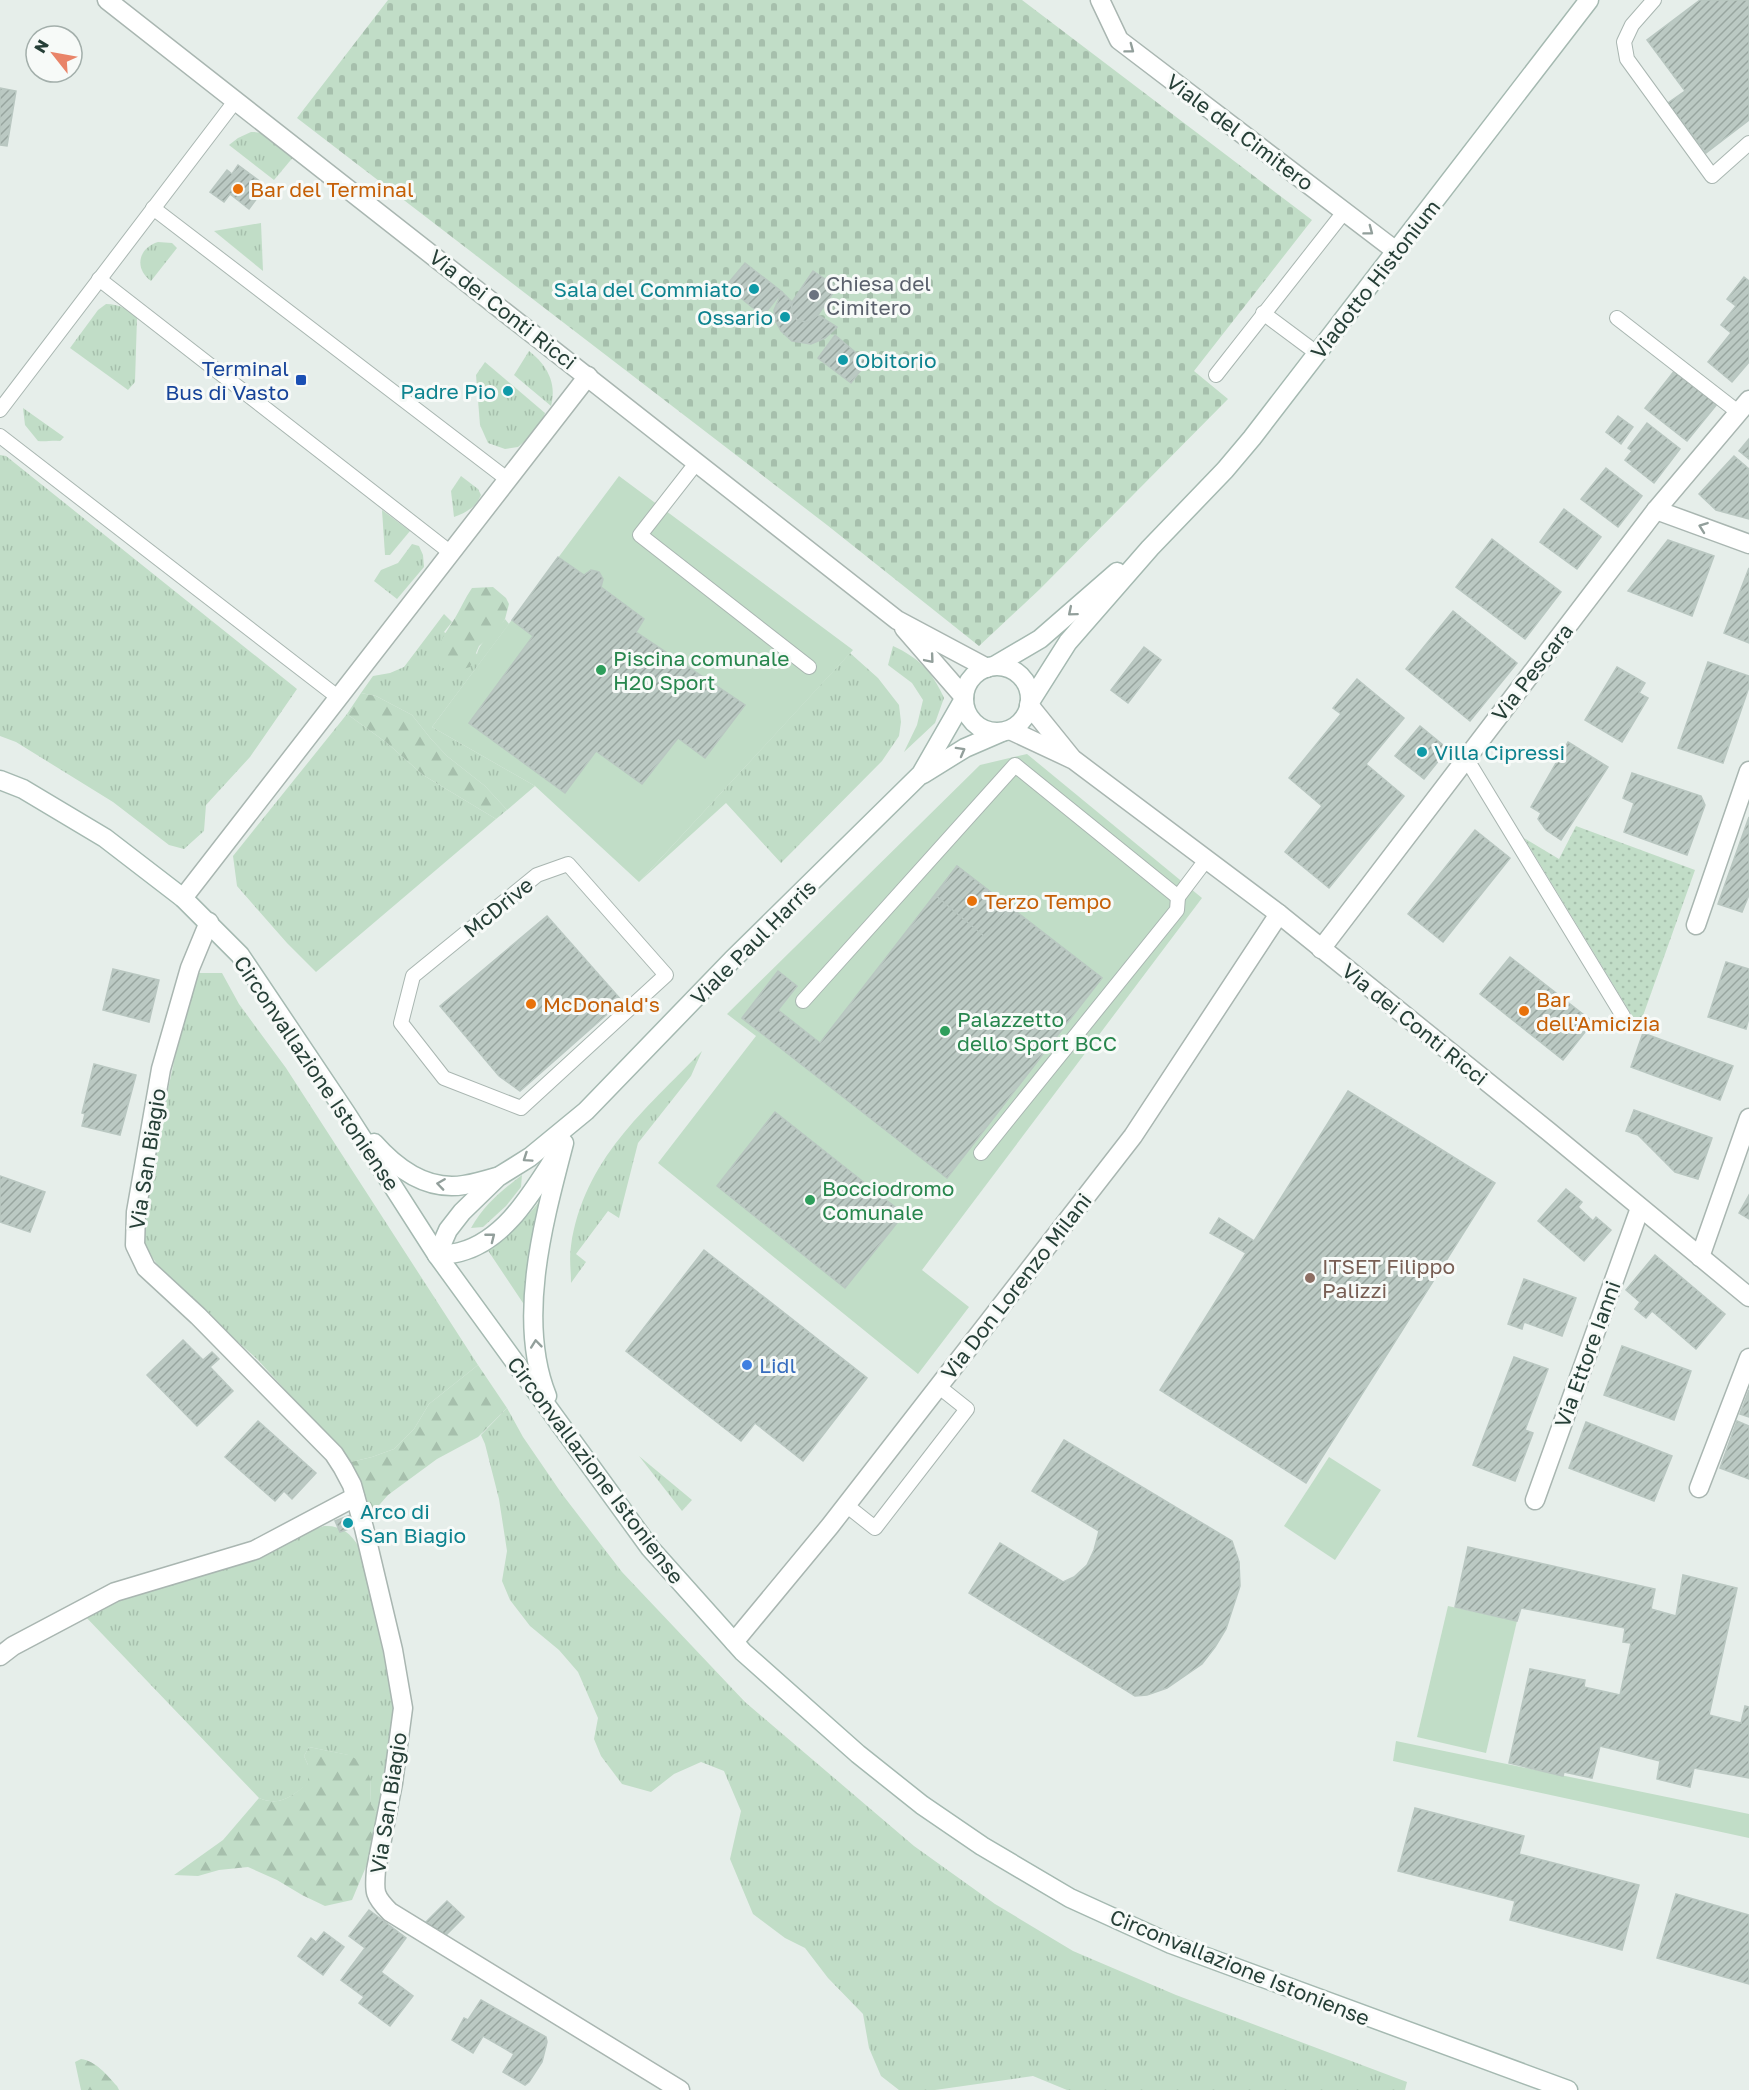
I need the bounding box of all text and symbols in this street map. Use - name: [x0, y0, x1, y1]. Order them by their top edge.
- north arrow: [24, 24, 84, 84]
- text: N: [29, 36, 53, 57]
- one-way arrow: [1124, 41, 1135, 52]
- street label: Viale del Cimitero: [1161, 68, 1319, 196]
- place label: Bar del Terminal: [250, 176, 414, 202]
- marker: Bar del Terminal: [231, 182, 245, 196]
- street label: Viadotto Histonium: [1305, 194, 1445, 364]
- one-way arrow: [1362, 223, 1373, 234]
- street label: Via dei Conti Ricci: [424, 243, 582, 375]
- place label: Chiesa del Cimitero: [826, 270, 931, 320]
- place label: Sala del Commiato: [553, 276, 742, 302]
- marker: Sala del Commiato: [747, 282, 761, 296]
- marker: Chiesa del Cimitero: [807, 288, 821, 302]
- place label: Ossario: [697, 304, 773, 330]
- marker: Ossario: [778, 310, 792, 324]
- place label: Obitorio: [855, 347, 937, 373]
- marker: Obitorio: [836, 353, 850, 367]
- place label: Terminal Bus di Vasto: [165, 355, 289, 405]
- marker: Terminal Bus di Vasto: [294, 373, 308, 387]
- place label: Padre Pio: [400, 378, 496, 404]
- marker: Padre Pio: [501, 384, 515, 398]
- one-way arrow: [1698, 522, 1709, 535]
- one-way arrow: [1068, 605, 1079, 616]
- street label: Via Pescara: [1486, 618, 1578, 726]
- place label: Piscina comunale H20 Sport: [613, 645, 789, 695]
- one-way arrow: [922, 652, 933, 663]
- marker: Piscina comunale H20 Sport: [594, 663, 608, 677]
- place label: Villa Cipressi: [1434, 739, 1565, 765]
- marker: Villa Cipressi: [1415, 745, 1429, 759]
- one-way arrow: [955, 747, 965, 758]
- street label: McDrive: [458, 871, 538, 943]
- street label: Viale Paul Harris: [685, 874, 821, 1010]
- place label: Terzo Tempo: [984, 888, 1112, 914]
- marker: Terzo Tempo: [965, 894, 979, 908]
- street label: Circonvallazione Istoniense: [229, 951, 405, 1195]
- street label: Via dei Conti Ricci: [1337, 957, 1493, 1091]
- place label: Bar dell'Amicizia: [1536, 986, 1660, 1036]
- place label: McDonald's: [543, 991, 660, 1017]
- marker: McDonald's: [524, 997, 538, 1011]
- marker: Bar dell'Amicizia: [1517, 1004, 1531, 1018]
- place label: Palazzetto dello Sport BCC: [957, 1006, 1117, 1056]
- marker: Palazzetto dello Sport BCC: [938, 1024, 952, 1038]
- street label: Via San Biagio: [123, 1086, 171, 1232]
- one-way arrow: [522, 1151, 533, 1162]
- place label: Bocciodromo Comunale: [822, 1175, 954, 1225]
- one-way arrow: [436, 1179, 446, 1191]
- street label: Via Don Lorenzo Milani: [935, 1188, 1097, 1384]
- marker: Bocciodromo Comunale: [803, 1193, 817, 1207]
- one-way arrow: [484, 1233, 495, 1244]
- place label: ITSET Filippo Palizzi: [1322, 1253, 1455, 1303]
- marker: ITSET Filippo Palizzi: [1303, 1271, 1317, 1285]
- street label: Via Ettore Ianni: [1548, 1277, 1626, 1431]
- one-way arrow: [530, 1340, 543, 1349]
- street label: Circonvallazione Istoniense: [502, 1351, 690, 1589]
- place label: Lidl: [759, 1352, 796, 1378]
- marker: Lidl: [740, 1358, 754, 1372]
- place label: Arco di San Biagio: [360, 1498, 466, 1548]
- marker: Arco di San Biagio: [341, 1516, 355, 1530]
- street label: Via San Biagio: [364, 1730, 412, 1876]
- street label: Circonvallazione Istoniense: [1106, 1903, 1374, 2031]

